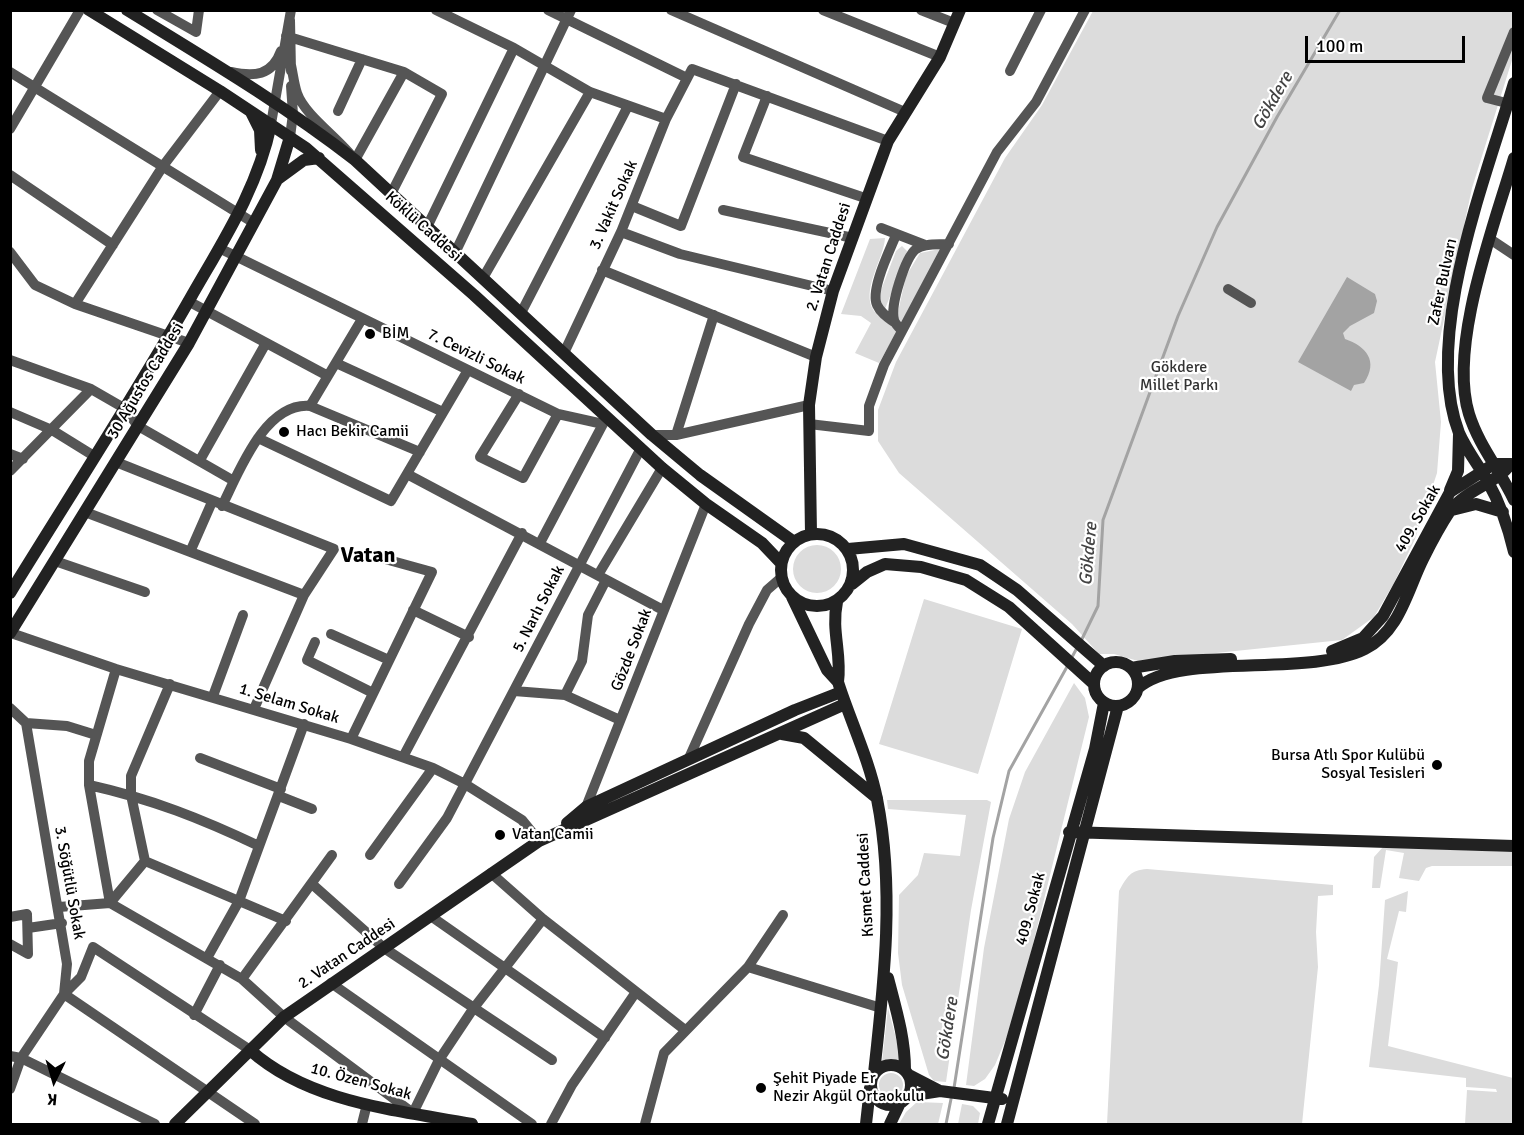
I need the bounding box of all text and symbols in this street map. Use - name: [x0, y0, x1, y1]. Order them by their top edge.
- scale bar: [1308, 24, 1468, 62]
- text: 100 m: [1316, 35, 1363, 57]
- water label: Gökdere: [1248, 68, 1298, 134]
- street label: 3. Vakit Sokak: [586, 157, 642, 253]
- street label: Köklü Caddesi: [381, 188, 465, 266]
- street label: 2. Vatan Caddesi: [802, 200, 856, 314]
- street label: Zafer Bulvarı: [1424, 237, 1462, 327]
- street label: 30 Ağustos Caddesi: [104, 319, 188, 443]
- place label: BİM: [382, 324, 409, 344]
- street label: 7. Cevizli Sokak: [424, 325, 528, 389]
- marker: BİM: [363, 327, 377, 341]
- park label: Gökdere Millet Parkı: [1140, 358, 1218, 396]
- place label: Hacı Bekir Camii: [296, 422, 409, 442]
- marker: Hacı Bekir Camii: [277, 425, 291, 439]
- street label: 409. Sokak: [1391, 482, 1445, 556]
- water label: Gökdere: [1075, 521, 1103, 587]
- district label: Vatan: [340, 543, 396, 569]
- street label: 5. Narlı Sokak: [509, 562, 569, 656]
- street label: Gözde Sokak: [607, 606, 657, 694]
- street label: 1. Selam Sokak: [237, 680, 341, 728]
- place label: Bursa Atlı Spor Kulübü Sosyal Tesisleri: [1271, 746, 1425, 784]
- marker: Bursa Atlı Spor Kulübü Sosyal Tesisleri: [1430, 758, 1444, 772]
- street label: 3. Söğütlü Sokak: [50, 825, 88, 941]
- place label: Vatan Camii: [512, 825, 594, 845]
- marker: Vatan Camii: [493, 828, 507, 842]
- street label: Kısmet Caddesi: [854, 832, 878, 938]
- street label: 409. Sokak: [1012, 870, 1050, 948]
- street label: 2. Vatan Caddesi: [295, 915, 399, 993]
- water label: Gökdere: [932, 996, 964, 1062]
- north arrow: [24, 1051, 84, 1111]
- street label: 10. Özen Sokak: [308, 1059, 414, 1105]
- place label: Şehit Piyade Er Nezir Akgül Ortaokulu: [773, 1069, 924, 1107]
- marker: Şehit Piyade Er Nezir Akgül Ortaokulu: [754, 1081, 768, 1095]
- text: K: [47, 1089, 58, 1109]

